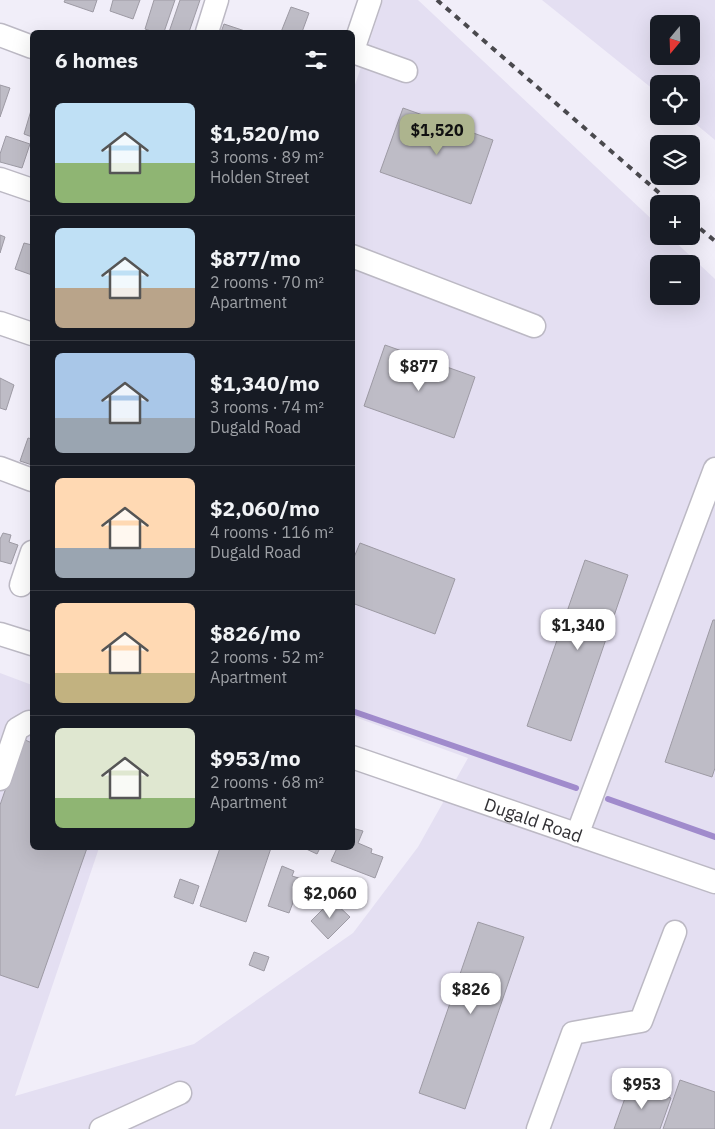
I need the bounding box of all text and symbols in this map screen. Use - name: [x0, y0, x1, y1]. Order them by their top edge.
- north arrow: [650, 15, 700, 65]
- map controls: [650, 15, 700, 305]
- text: 6 homes: [55, 46, 138, 74]
- icon: filters: [302, 46, 330, 74]
- button: locate: [650, 75, 700, 125]
- pin: $1,520: [396, 114, 478, 156]
- text: $1,520/mo: [210, 119, 320, 147]
- text: $1,520: [411, 120, 463, 140]
- icon: home: [95, 123, 155, 183]
- button: layers: [650, 135, 700, 185]
- text: 3 rooms · 89 m²: [210, 147, 324, 167]
- text: Holden Street: [210, 167, 309, 187]
- button: +: [650, 195, 700, 245]
- text: $877/mo: [210, 244, 301, 272]
- icon: home: [95, 248, 155, 308]
- button: −: [650, 255, 700, 305]
- text: 2 rooms · 70 m²: [210, 272, 324, 292]
- text: Apartment: [210, 292, 287, 312]
- pin: $877: [389, 350, 449, 392]
- text: $877: [400, 356, 438, 376]
- text: $1,340/mo: [210, 369, 320, 397]
- icon: home: [95, 373, 155, 433]
- text: 3 rooms · 74 m²: [210, 397, 324, 417]
- text: Dugald Road: [210, 417, 301, 437]
- text: $2,060/mo: [210, 494, 320, 522]
- icon: home: [95, 498, 155, 558]
- text: 4 rooms · 116 m²: [210, 522, 334, 542]
- text: Dugald Road: [210, 542, 301, 562]
- pin: $1,340: [537, 608, 619, 651]
- text: $1,340: [552, 615, 604, 635]
- text: $826/mo: [210, 619, 301, 647]
- icon: home: [95, 623, 155, 683]
- text: 2 rooms · 52 m²: [210, 647, 324, 667]
- text: Apartment: [210, 667, 287, 687]
- text: $953/mo: [210, 744, 301, 772]
- icon: home: [95, 748, 155, 808]
- text: 2 rooms · 68 m²: [210, 772, 324, 792]
- text: Apartment: [210, 792, 287, 812]
- street label: Dugald Road: [481, 792, 586, 847]
- pin: $2,060: [289, 876, 371, 919]
- text: $2,060: [304, 883, 356, 903]
- pin: $826: [441, 972, 501, 1015]
- text: $826: [452, 979, 490, 999]
- pin: $953: [612, 1068, 672, 1110]
- text: $953: [623, 1074, 661, 1094]

